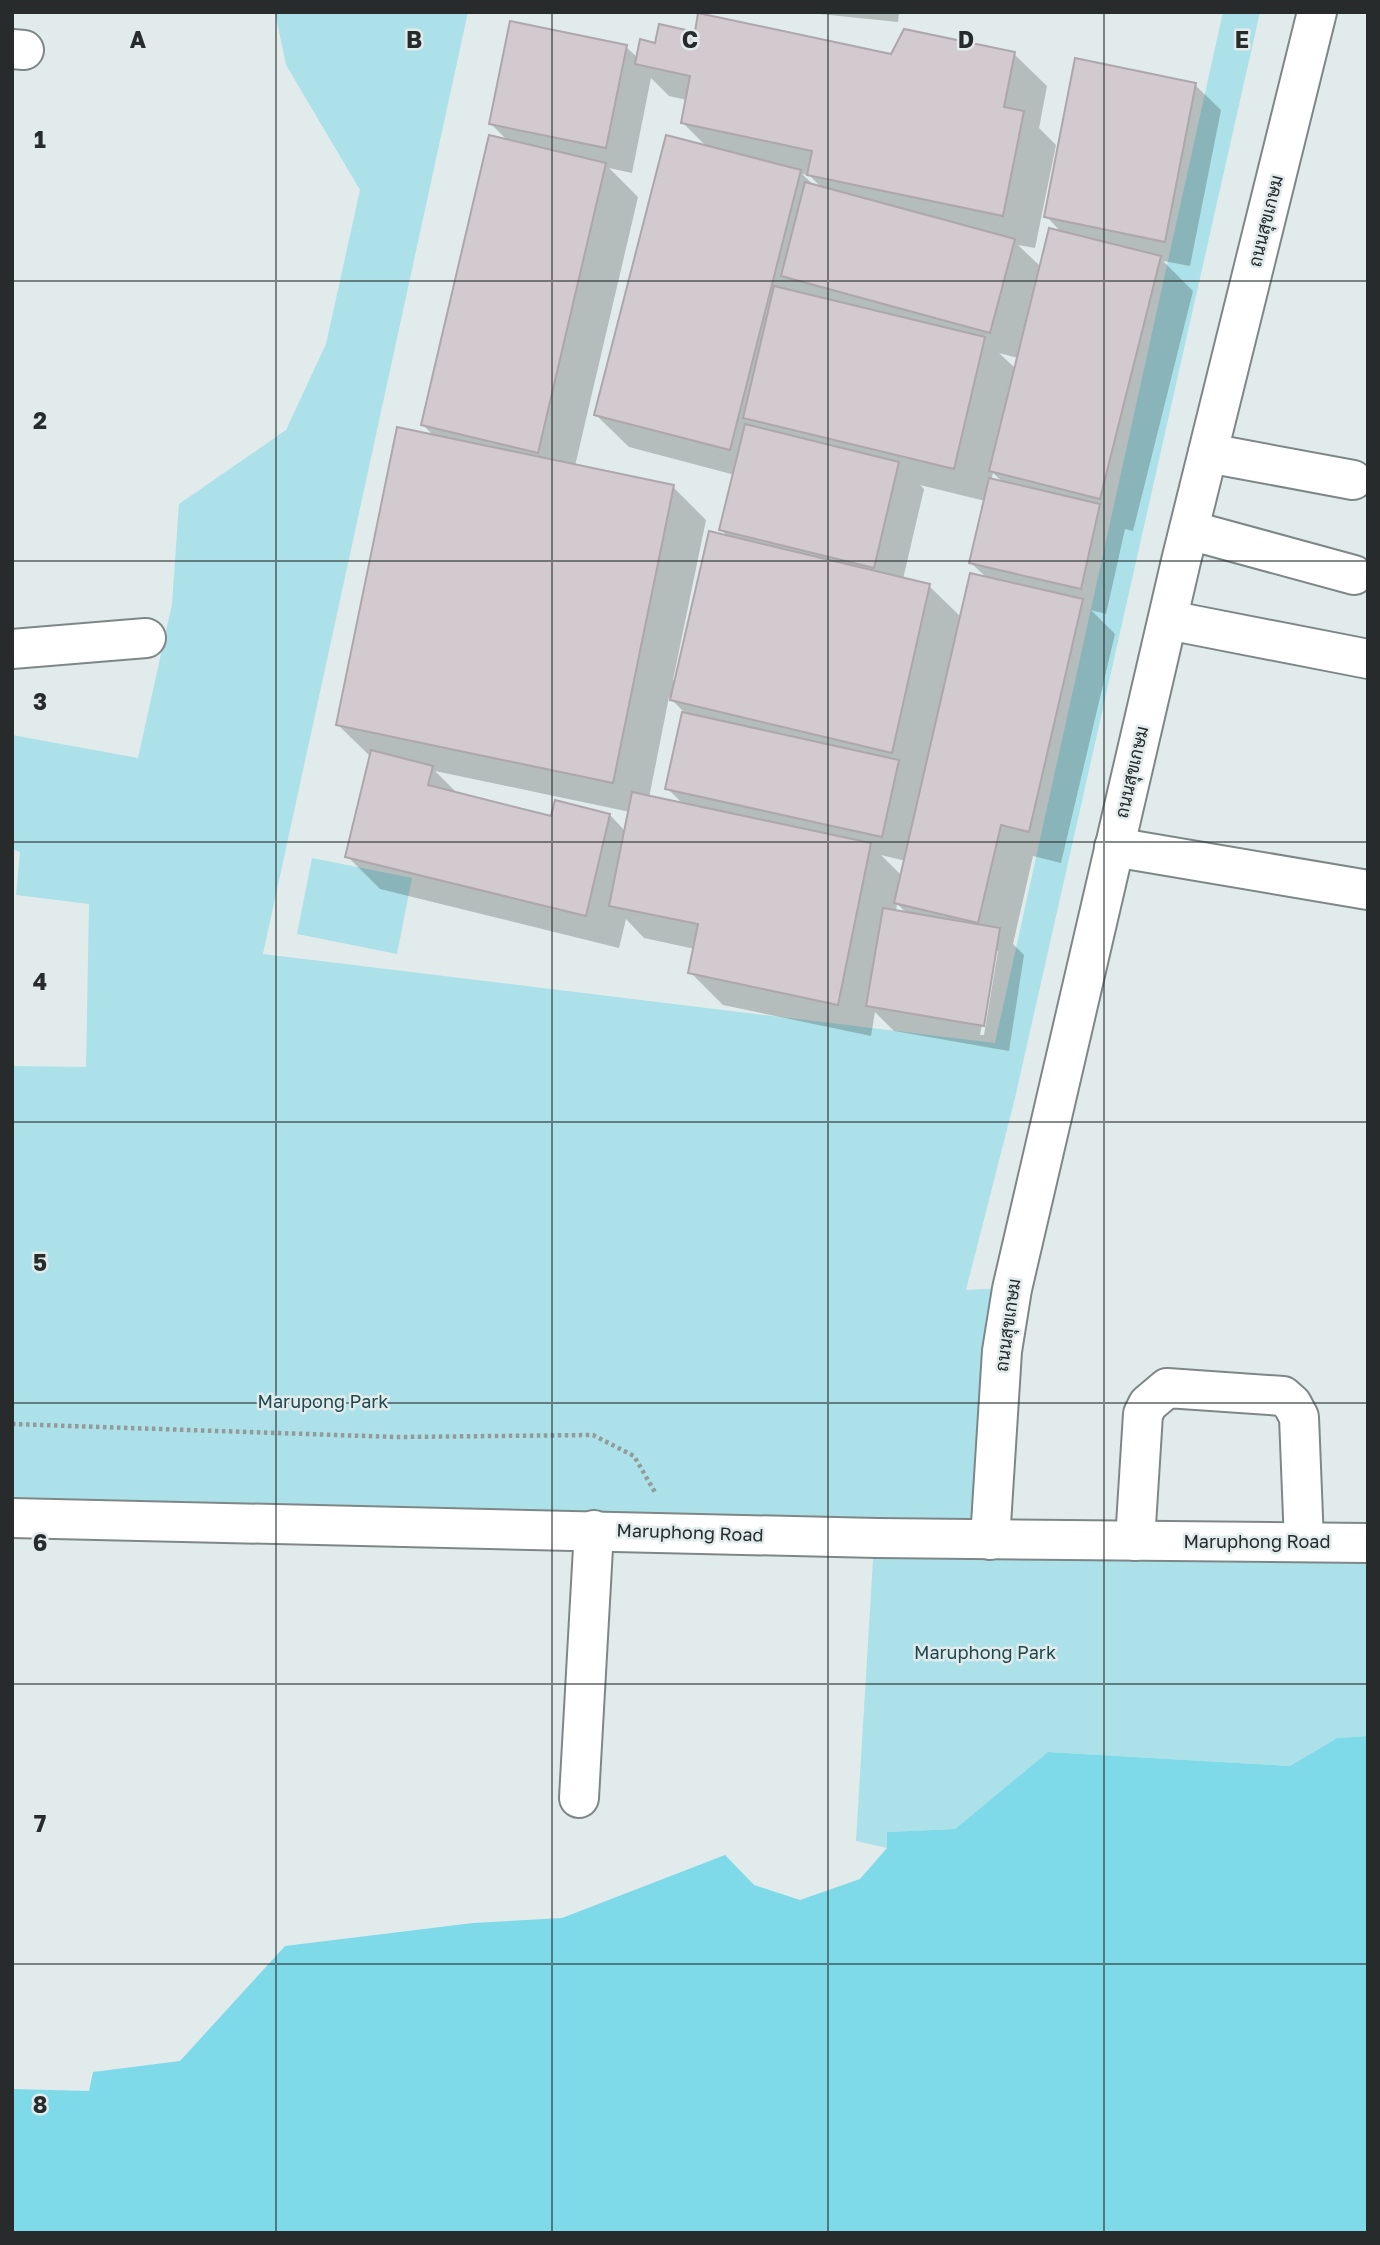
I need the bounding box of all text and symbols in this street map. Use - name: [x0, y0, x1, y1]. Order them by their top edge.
- text: A: [130, 25, 147, 53]
- text: B: [406, 25, 422, 53]
- text: C: [682, 25, 698, 53]
- text: D: [958, 25, 974, 53]
- text: E: [1235, 25, 1249, 53]
- text: 1: [34, 125, 46, 153]
- street label: ถนนสุขเกษม: [1243, 173, 1289, 269]
- text: 2: [33, 406, 47, 434]
- text: 3: [33, 687, 47, 715]
- street label: ถนนสุขเกษม: [1110, 724, 1154, 820]
- text: 4: [33, 967, 47, 995]
- text: 5: [33, 1248, 47, 1276]
- street label: ถนนสุขเกษม: [990, 1277, 1026, 1373]
- park label: Marupong Park: [257, 1390, 389, 1412]
- street label: Maruphong Road: [616, 1518, 764, 1546]
- text: 6: [33, 1528, 47, 1556]
- street label: Maruphong Road: [1183, 1530, 1331, 1552]
- park label: Maruphong Park: [914, 1641, 1056, 1663]
- text: 7: [34, 1809, 46, 1837]
- text: 8: [33, 2090, 47, 2118]

